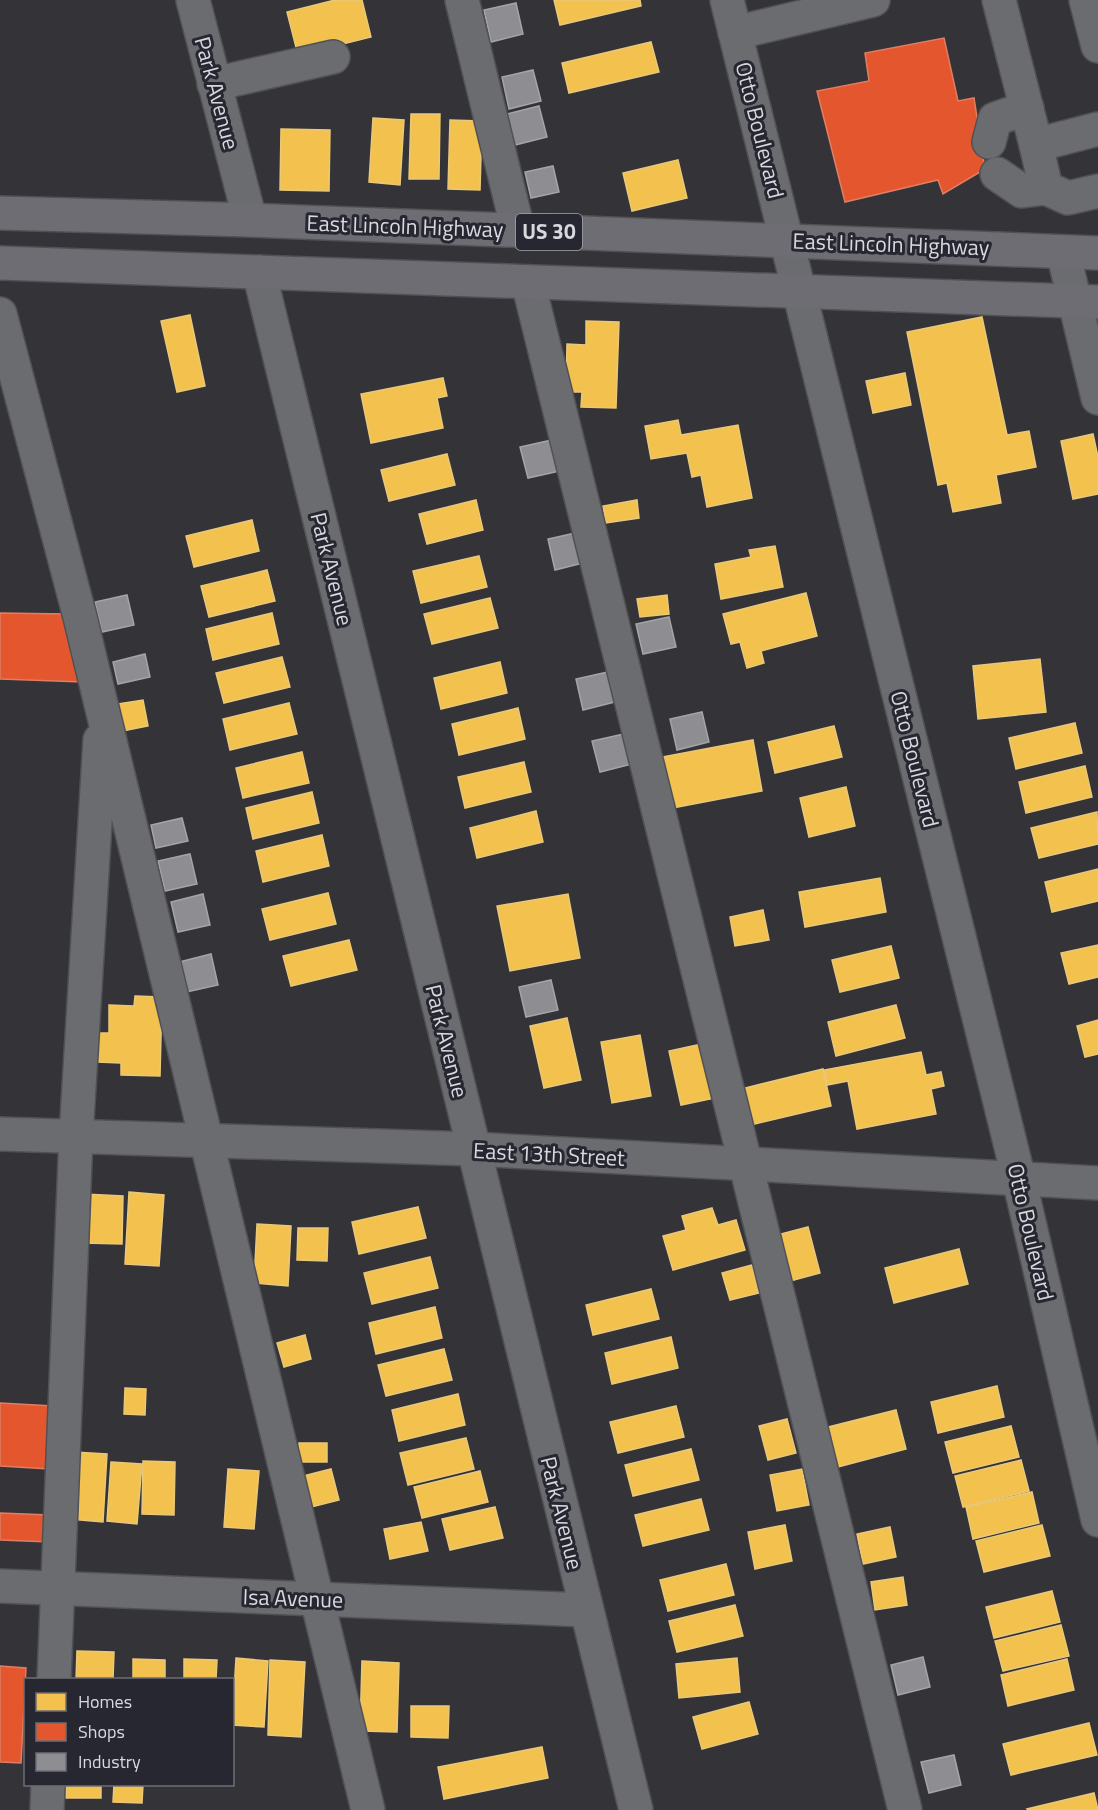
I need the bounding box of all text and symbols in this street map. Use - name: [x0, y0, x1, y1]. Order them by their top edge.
- street label: Park Avenue: [186, 33, 248, 153]
- street label: Otto Boulevard: [727, 58, 793, 202]
- street label: East Lincoln Highway: [306, 206, 504, 246]
- road number: US 30: [516, 214, 582, 250]
- street label: East Lincoln Highway: [792, 224, 990, 264]
- street label: Park Avenue: [302, 509, 362, 629]
- street label: Otto Boulevard: [882, 687, 948, 831]
- street label: Park Avenue: [417, 981, 477, 1101]
- street label: East 13th Street: [472, 1133, 626, 1175]
- street label: Otto Boulevard: [999, 1160, 1063, 1304]
- street label: Park Avenue: [532, 1453, 592, 1573]
- street label: Isa Avenue: [242, 1579, 344, 1617]
- legend: [24, 1678, 234, 1786]
- text: Homes: [78, 1688, 132, 1715]
- text: Shops: [78, 1718, 125, 1745]
- text: Industry: [78, 1748, 141, 1775]

